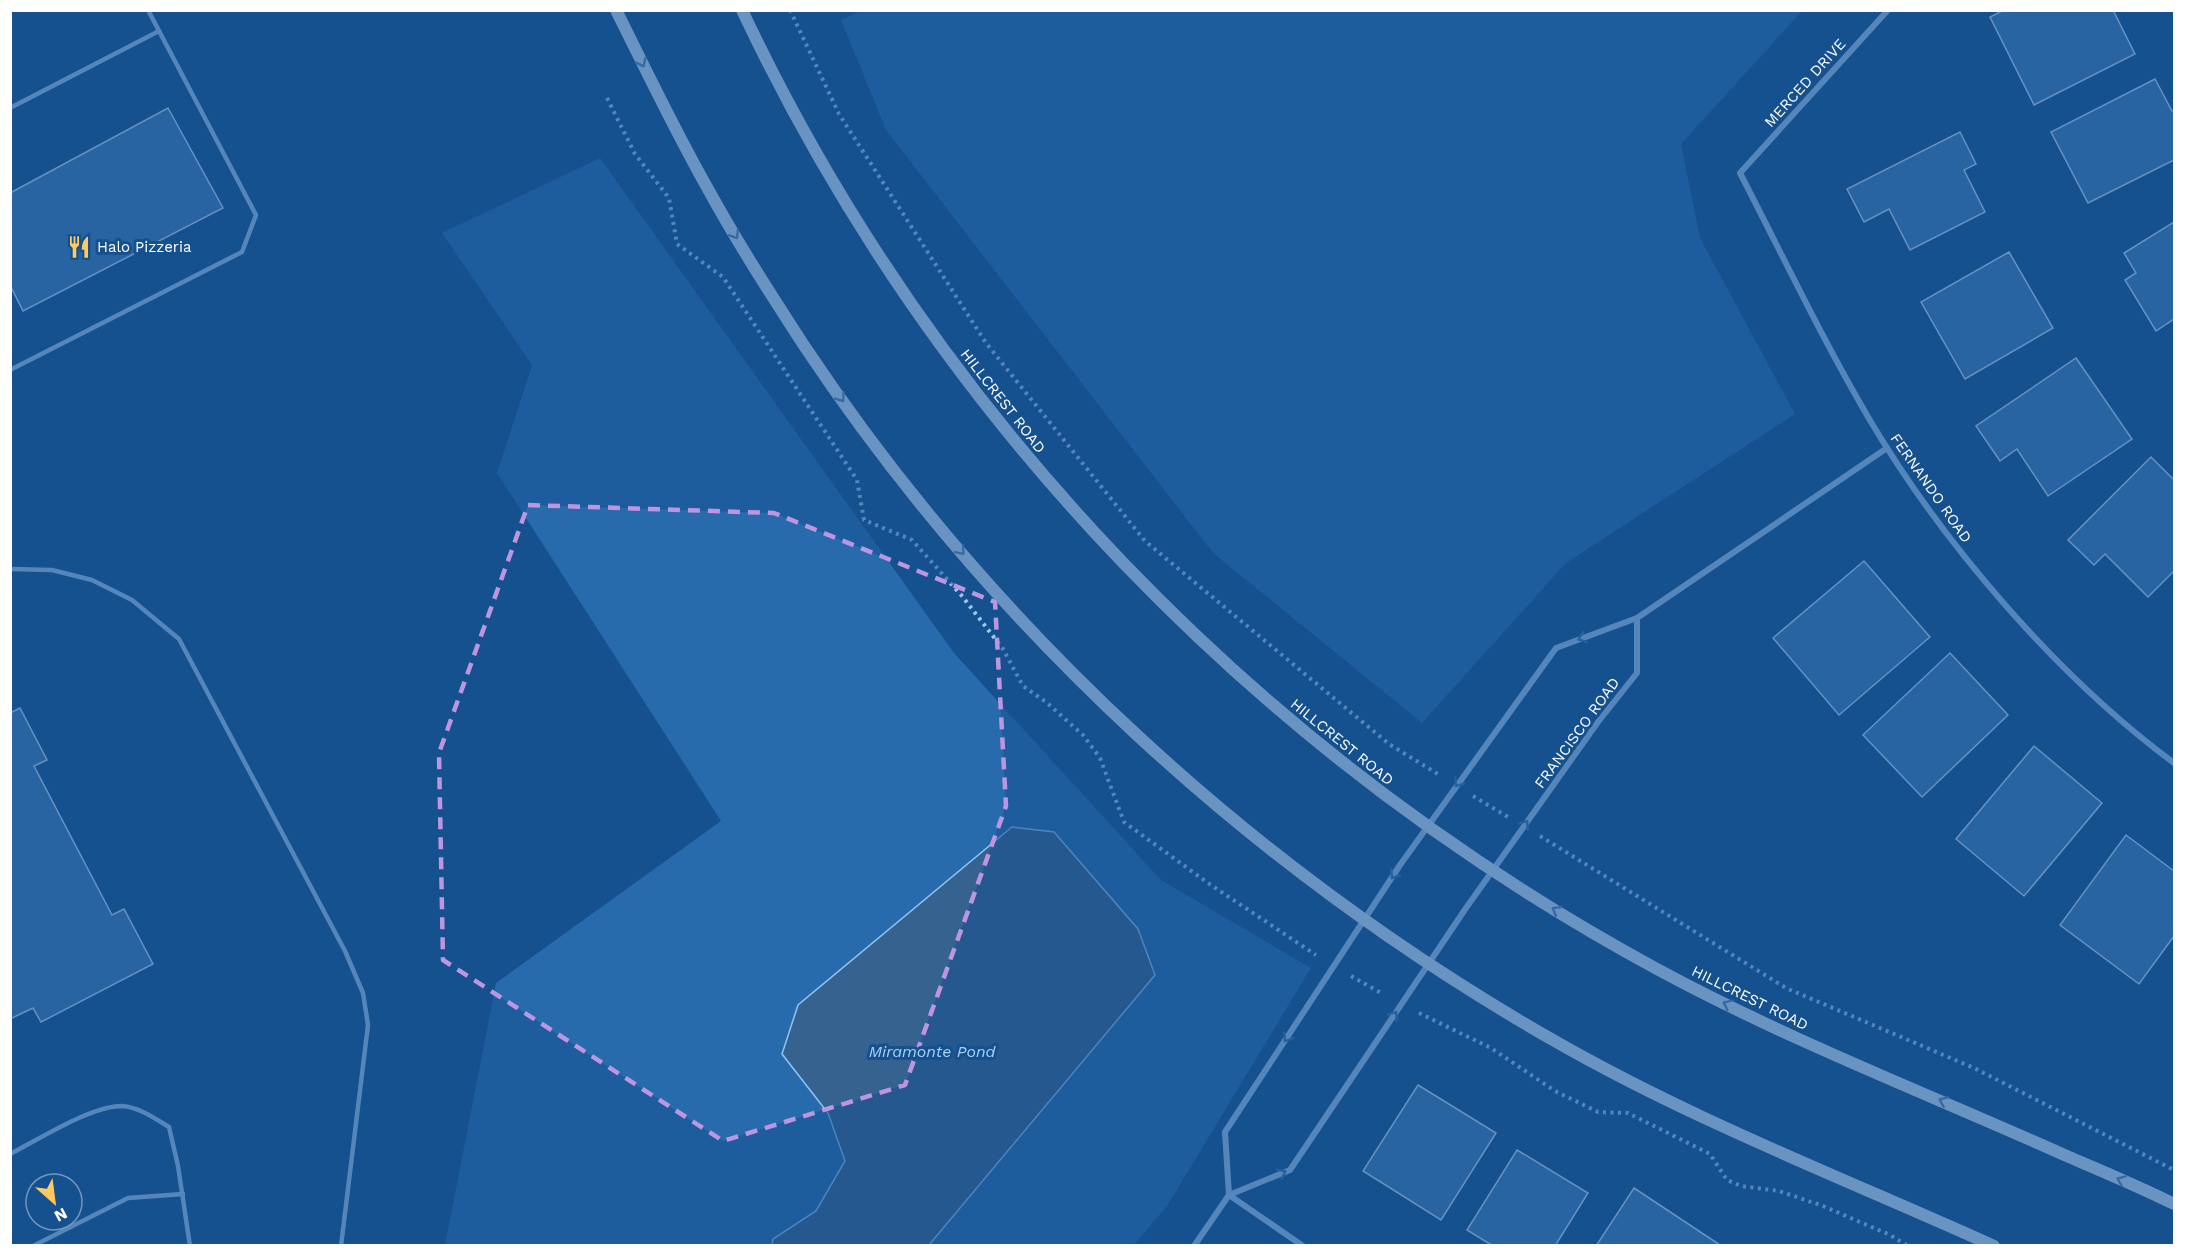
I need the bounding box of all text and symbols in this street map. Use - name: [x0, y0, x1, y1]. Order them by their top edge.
- street label: MERCED DRIVE: [1761, 35, 1849, 131]
- one-way arrow: [635, 57, 647, 68]
- one-way arrow: [727, 229, 739, 239]
- restaurant icon: Halo Pizzeria: [66, 234, 92, 260]
- place label: Halo Pizzeria: [97, 238, 192, 256]
- street label: HILLCREST ROAD: [957, 345, 1049, 457]
- one-way arrow: [834, 391, 845, 402]
- street label: FERNANDO ROAD: [1887, 430, 1975, 546]
- one-way arrow: [954, 544, 965, 555]
- one-way arrow: [1577, 631, 1588, 643]
- street label: FRANCISCO ROAD: [1531, 674, 1623, 792]
- street label: HILLCREST ROAD: [1287, 695, 1397, 789]
- one-way arrow: [1454, 777, 1465, 788]
- one-way arrow: [1518, 819, 1529, 830]
- one-way arrow: [1389, 869, 1401, 879]
- one-way arrow: [1552, 906, 1562, 918]
- street label: HILLCREST ROAD: [1689, 962, 1811, 1034]
- one-way arrow: [1722, 1000, 1733, 1012]
- one-way arrow: [1387, 1011, 1398, 1022]
- one-way arrow: [1282, 1032, 1294, 1042]
- water label: Miramonte Pond: [869, 1042, 996, 1061]
- one-way arrow: [1938, 1097, 1949, 1109]
- one-way arrow: [1276, 1168, 1287, 1180]
- north arrow: [24, 1172, 84, 1232]
- one-way arrow: [2117, 1175, 2128, 1187]
- text: N: [51, 1204, 71, 1226]

